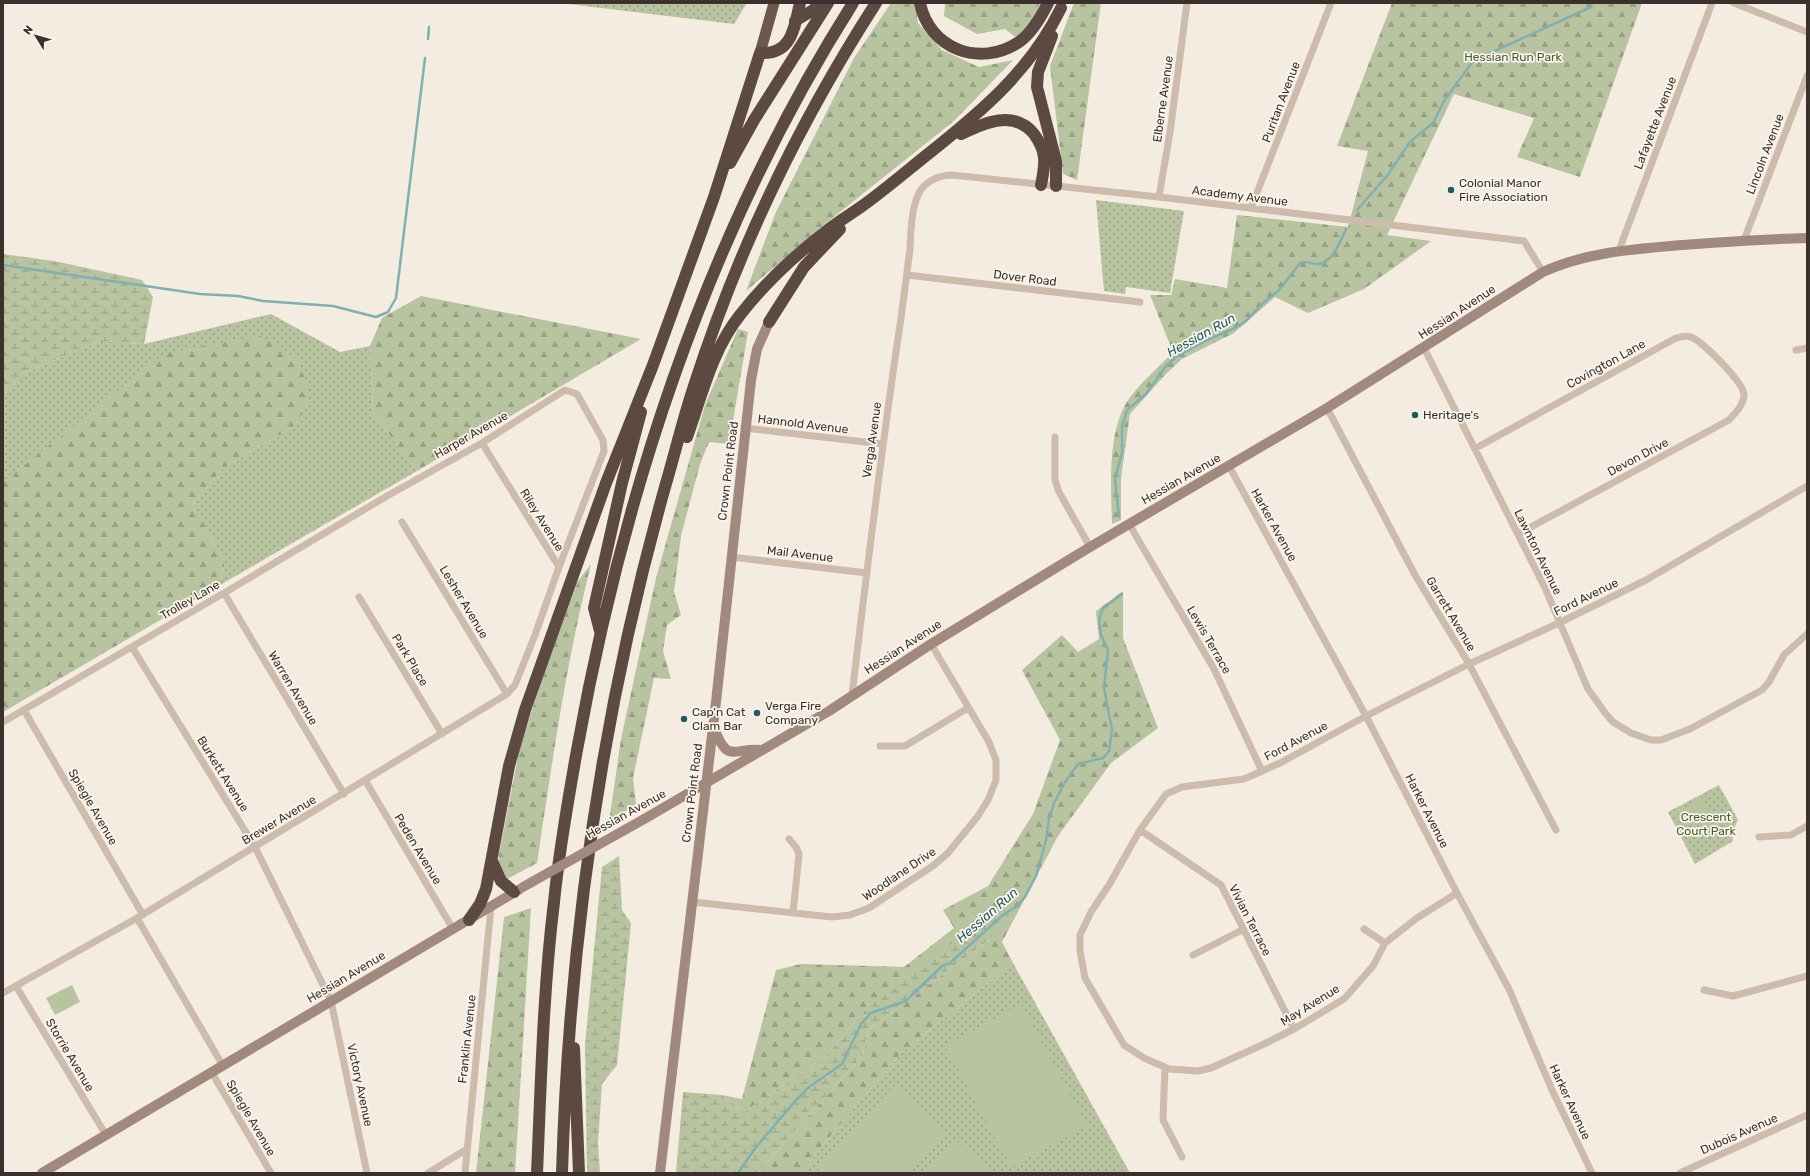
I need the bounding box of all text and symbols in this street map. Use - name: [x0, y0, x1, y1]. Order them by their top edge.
- north arrow: [16, 16, 56, 56]
- text: N: [21, 23, 36, 37]
- park label: Hessian Run Park: [1464, 50, 1563, 64]
- street label: Elberne Avenue: [1150, 55, 1176, 143]
- street label: Puritan Avenue: [1259, 59, 1303, 144]
- street label: Lafayette Avenue: [1631, 74, 1679, 171]
- street label: Lincoln Avenue: [1743, 111, 1787, 196]
- place label: Colonial Manor Fire Association: [1459, 176, 1548, 204]
- street label: Academy Avenue: [1191, 183, 1289, 209]
- marker: Colonial Manor Fire Association: [1446, 185, 1456, 195]
- street label: Dover Road: [993, 267, 1057, 289]
- street label: Hessian Avenue: [1416, 282, 1498, 342]
- water label: Hessian Run: [1164, 310, 1238, 360]
- street label: Covington Lane: [1564, 336, 1648, 391]
- street label: Verga Avenue: [860, 401, 884, 479]
- street label: Harper Avenue: [432, 408, 510, 462]
- place label: Heritage's: [1423, 408, 1479, 422]
- marker: Heritage's: [1410, 410, 1420, 420]
- street label: Hannold Avenue: [757, 411, 849, 437]
- street label: Crown Point Road: [715, 421, 741, 521]
- street label: Devon Drive: [1605, 435, 1671, 479]
- street label: Hessian Avenue: [1139, 451, 1223, 507]
- street label: Riley Avenue: [517, 486, 567, 554]
- street label: Harker Avenue: [1248, 486, 1300, 564]
- street label: Lawnton Avenue: [1511, 507, 1565, 597]
- street label: Mail Avenue: [766, 543, 834, 565]
- street label: Lesher Avenue: [437, 563, 491, 641]
- street label: Garrett Avenue: [1423, 574, 1479, 654]
- street label: Ford Avenue: [1551, 575, 1621, 619]
- street label: Trolley Lane: [158, 577, 222, 623]
- street label: Lewis Terrace: [1184, 604, 1234, 677]
- street label: Hessian Avenue: [862, 617, 944, 677]
- street label: Park Place: [389, 631, 431, 689]
- street label: Warren Avenue: [265, 649, 321, 728]
- place label: Verga Fire Company: [765, 699, 821, 727]
- place label: Cap'n Cat Clam Bar: [692, 705, 746, 733]
- marker: Verga Fire Company: [752, 708, 762, 718]
- marker: Cap'n Cat Clam Bar: [679, 714, 689, 724]
- street label: Ford Avenue: [1262, 718, 1330, 764]
- street label: Burkett Avenue: [194, 734, 252, 815]
- street label: Crown Point Road: [679, 743, 705, 843]
- street label: Spiegle Avenue: [66, 766, 121, 848]
- street label: Harker Avenue: [1402, 772, 1452, 851]
- street label: Hessian Avenue: [584, 786, 669, 842]
- street label: Brewer Avenue: [239, 792, 319, 848]
- park label: Crescent Court Park: [1676, 810, 1736, 838]
- street label: Peden Avenue: [391, 811, 445, 887]
- street label: Woodlane Drive: [860, 844, 939, 904]
- street label: Vivian Terrace: [1226, 882, 1274, 958]
- water label: Hessian Run: [953, 884, 1021, 946]
- street label: Hessian Avenue: [304, 948, 388, 1006]
- street label: May Avenue: [1278, 981, 1342, 1029]
- street label: Franklin Avenue: [455, 994, 479, 1084]
- street label: Storrie Avenue: [43, 1016, 97, 1094]
- street label: Victory Avenue: [344, 1042, 376, 1128]
- street label: Harker Avenue: [1546, 1062, 1594, 1142]
- street label: Spiegle Avenue: [224, 1077, 279, 1159]
- street label: Dubois Avenue: [1698, 1111, 1780, 1157]

